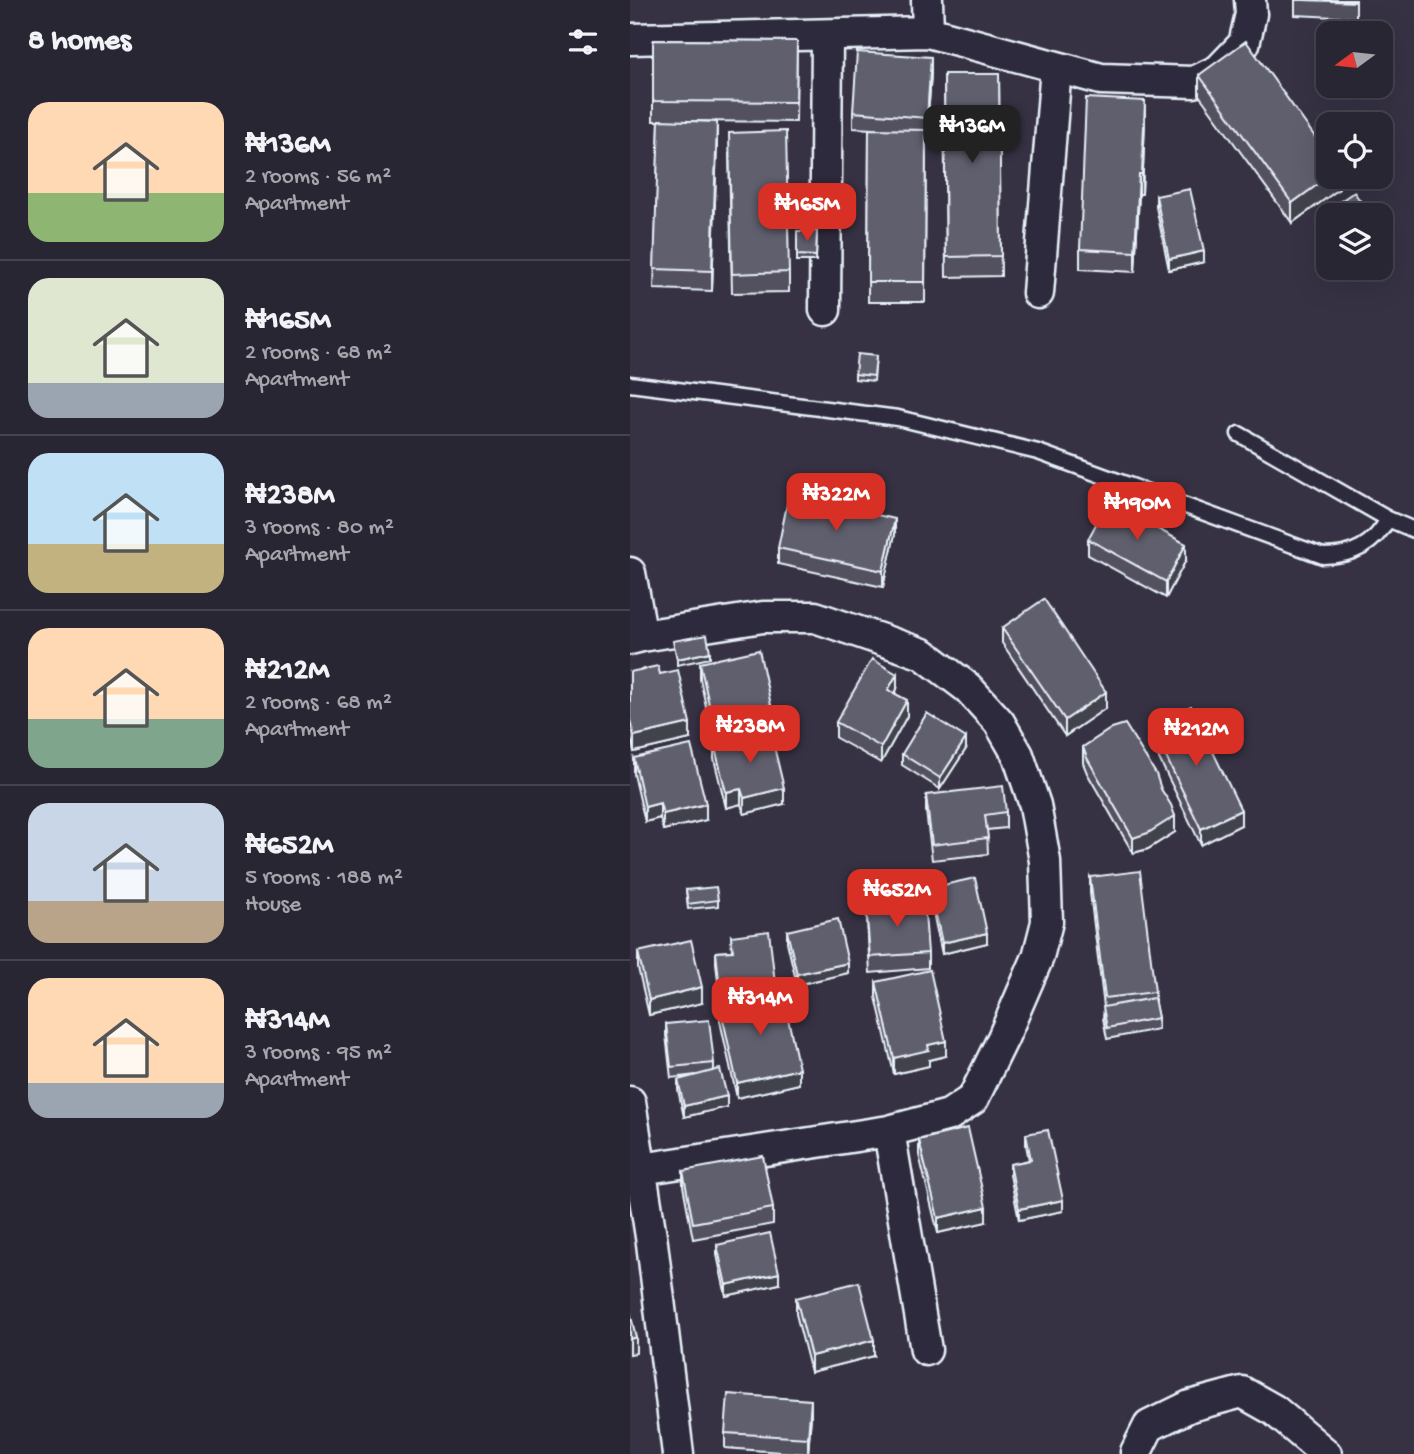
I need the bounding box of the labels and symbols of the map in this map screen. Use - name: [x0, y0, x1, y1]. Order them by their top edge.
- north arrow: [1316, 21, 1393, 98]
- pin: ₦136M: [923, 106, 1021, 165]
- pin: ₦165M: [758, 184, 856, 243]
- pin: ₦322M: [787, 474, 885, 533]
- pin: ₦190M: [1088, 482, 1186, 542]
- pin: ₦238M: [701, 706, 799, 765]
- pin: ₦212M: [1147, 708, 1245, 768]
- pin: ₦652M: [848, 870, 946, 929]
- pin: ₦314M: [711, 978, 809, 1037]

